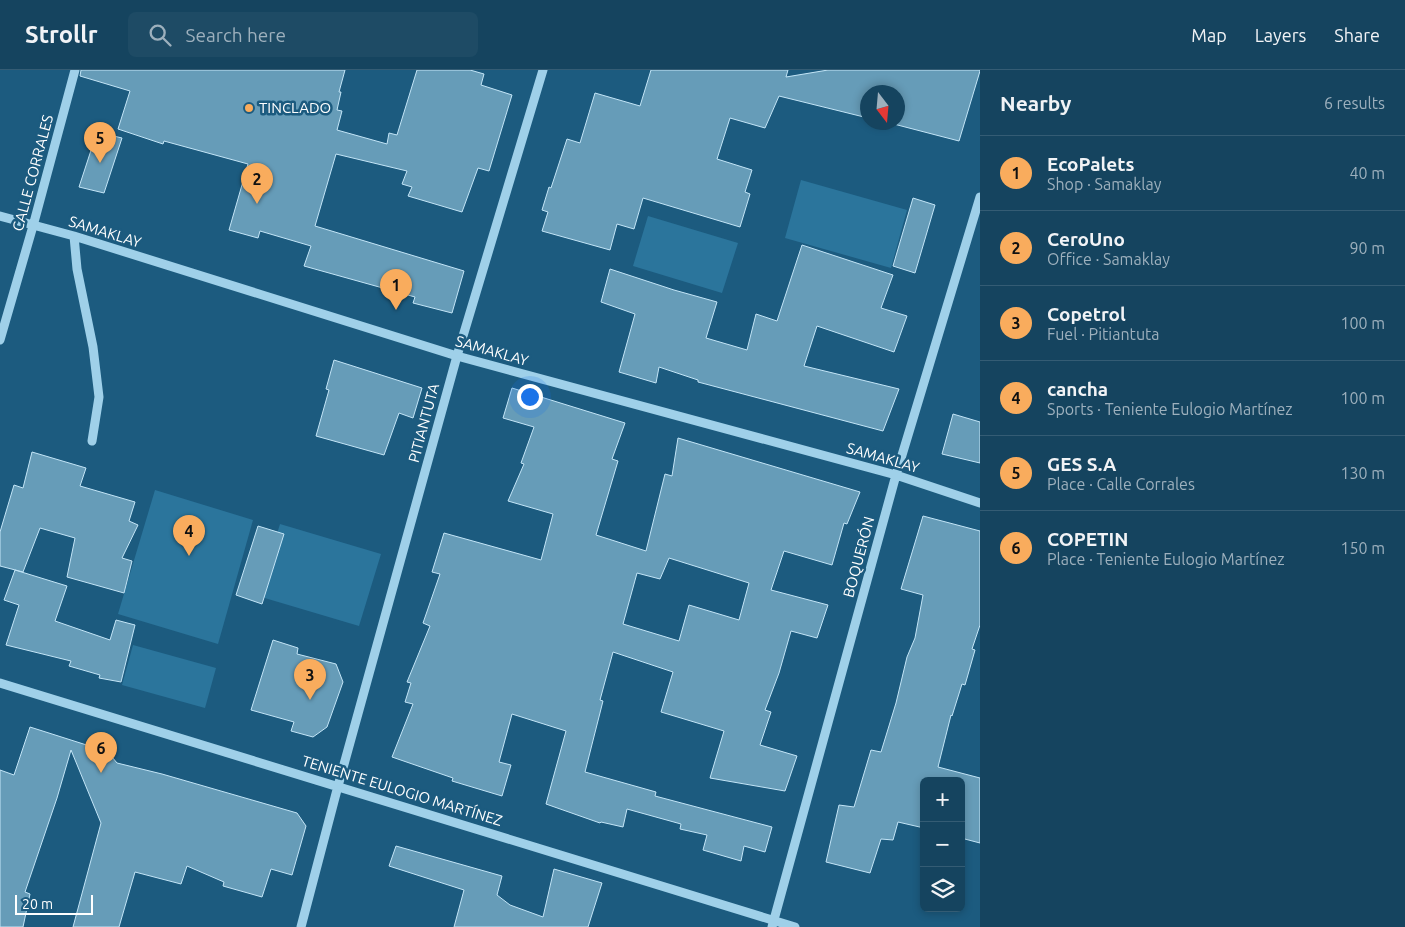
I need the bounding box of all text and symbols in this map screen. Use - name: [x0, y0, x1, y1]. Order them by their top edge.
- search box: [128, 12, 478, 57]
- text: Strollr: [25, 21, 98, 48]
- icon: search: [146, 21, 174, 49]
- text: Search here: [186, 24, 286, 46]
- text: Map: [1191, 25, 1227, 45]
- text: Layers: [1255, 25, 1306, 45]
- text: Share: [1334, 25, 1380, 45]
- north arrow: [860, 85, 905, 130]
- text: Nearby: [1000, 91, 1071, 115]
- text: 6 results: [1324, 94, 1385, 112]
- place label: TINCLADO: [259, 99, 331, 116]
- marker: TINCLADO: [243, 102, 255, 114]
- street label: CALLE CORRALES: [9, 113, 56, 233]
- pin: 5: [84, 122, 116, 163]
- text: EcoPalets: [1047, 153, 1134, 175]
- pin: 2: [241, 163, 273, 204]
- text: 1: [1011, 164, 1021, 182]
- text: 40 m: [1349, 164, 1385, 182]
- text: Shop · Samaklay: [1047, 175, 1161, 193]
- street label: SAMAKLAY: [67, 212, 144, 251]
- text: CeroUno: [1047, 228, 1125, 250]
- text: 2: [1011, 239, 1021, 257]
- text: 90 m: [1349, 239, 1385, 257]
- text: Office · Samaklay: [1047, 250, 1170, 268]
- pin: 1: [380, 269, 412, 310]
- text: Copetrol: [1047, 303, 1126, 325]
- text: 3: [1011, 314, 1021, 332]
- text: 100 m: [1340, 314, 1385, 332]
- text: Fuel · Pitiantuta: [1047, 325, 1160, 343]
- street label: SAMAKLAY: [454, 332, 531, 369]
- text: cancha: [1047, 378, 1108, 400]
- street label: PITIANTUTA: [405, 381, 442, 464]
- your location: [517, 384, 543, 410]
- text: 4: [1011, 389, 1021, 407]
- text: 100 m: [1340, 389, 1385, 407]
- text: Sports · Teniente Eulogio Martínez: [1047, 400, 1293, 418]
- street label: SAMAKLAY: [845, 439, 922, 476]
- text: GES S.A: [1047, 453, 1116, 475]
- text: 5: [1011, 464, 1021, 482]
- text: 130 m: [1340, 464, 1385, 482]
- text: Place · Calle Corrales: [1047, 475, 1195, 493]
- pin: 4: [173, 515, 205, 556]
- street label: BOQUERÓN: [840, 515, 877, 599]
- text: COPETIN: [1047, 528, 1128, 550]
- text: 6: [1011, 539, 1021, 557]
- text: 150 m: [1340, 539, 1385, 557]
- text: Place · Teniente Eulogio Martínez: [1047, 550, 1285, 568]
- pin: 3: [294, 659, 326, 700]
- pin: 6: [85, 732, 117, 773]
- street label: TENIENTE EULOGIO MARTÍNEZ: [300, 752, 504, 829]
- map controls: [920, 777, 965, 912]
- button: +: [920, 777, 965, 822]
- button: −: [920, 822, 965, 867]
- button: layers: [920, 867, 965, 912]
- scale bar: [15, 892, 92, 915]
- text: 20 m: [22, 896, 53, 912]

